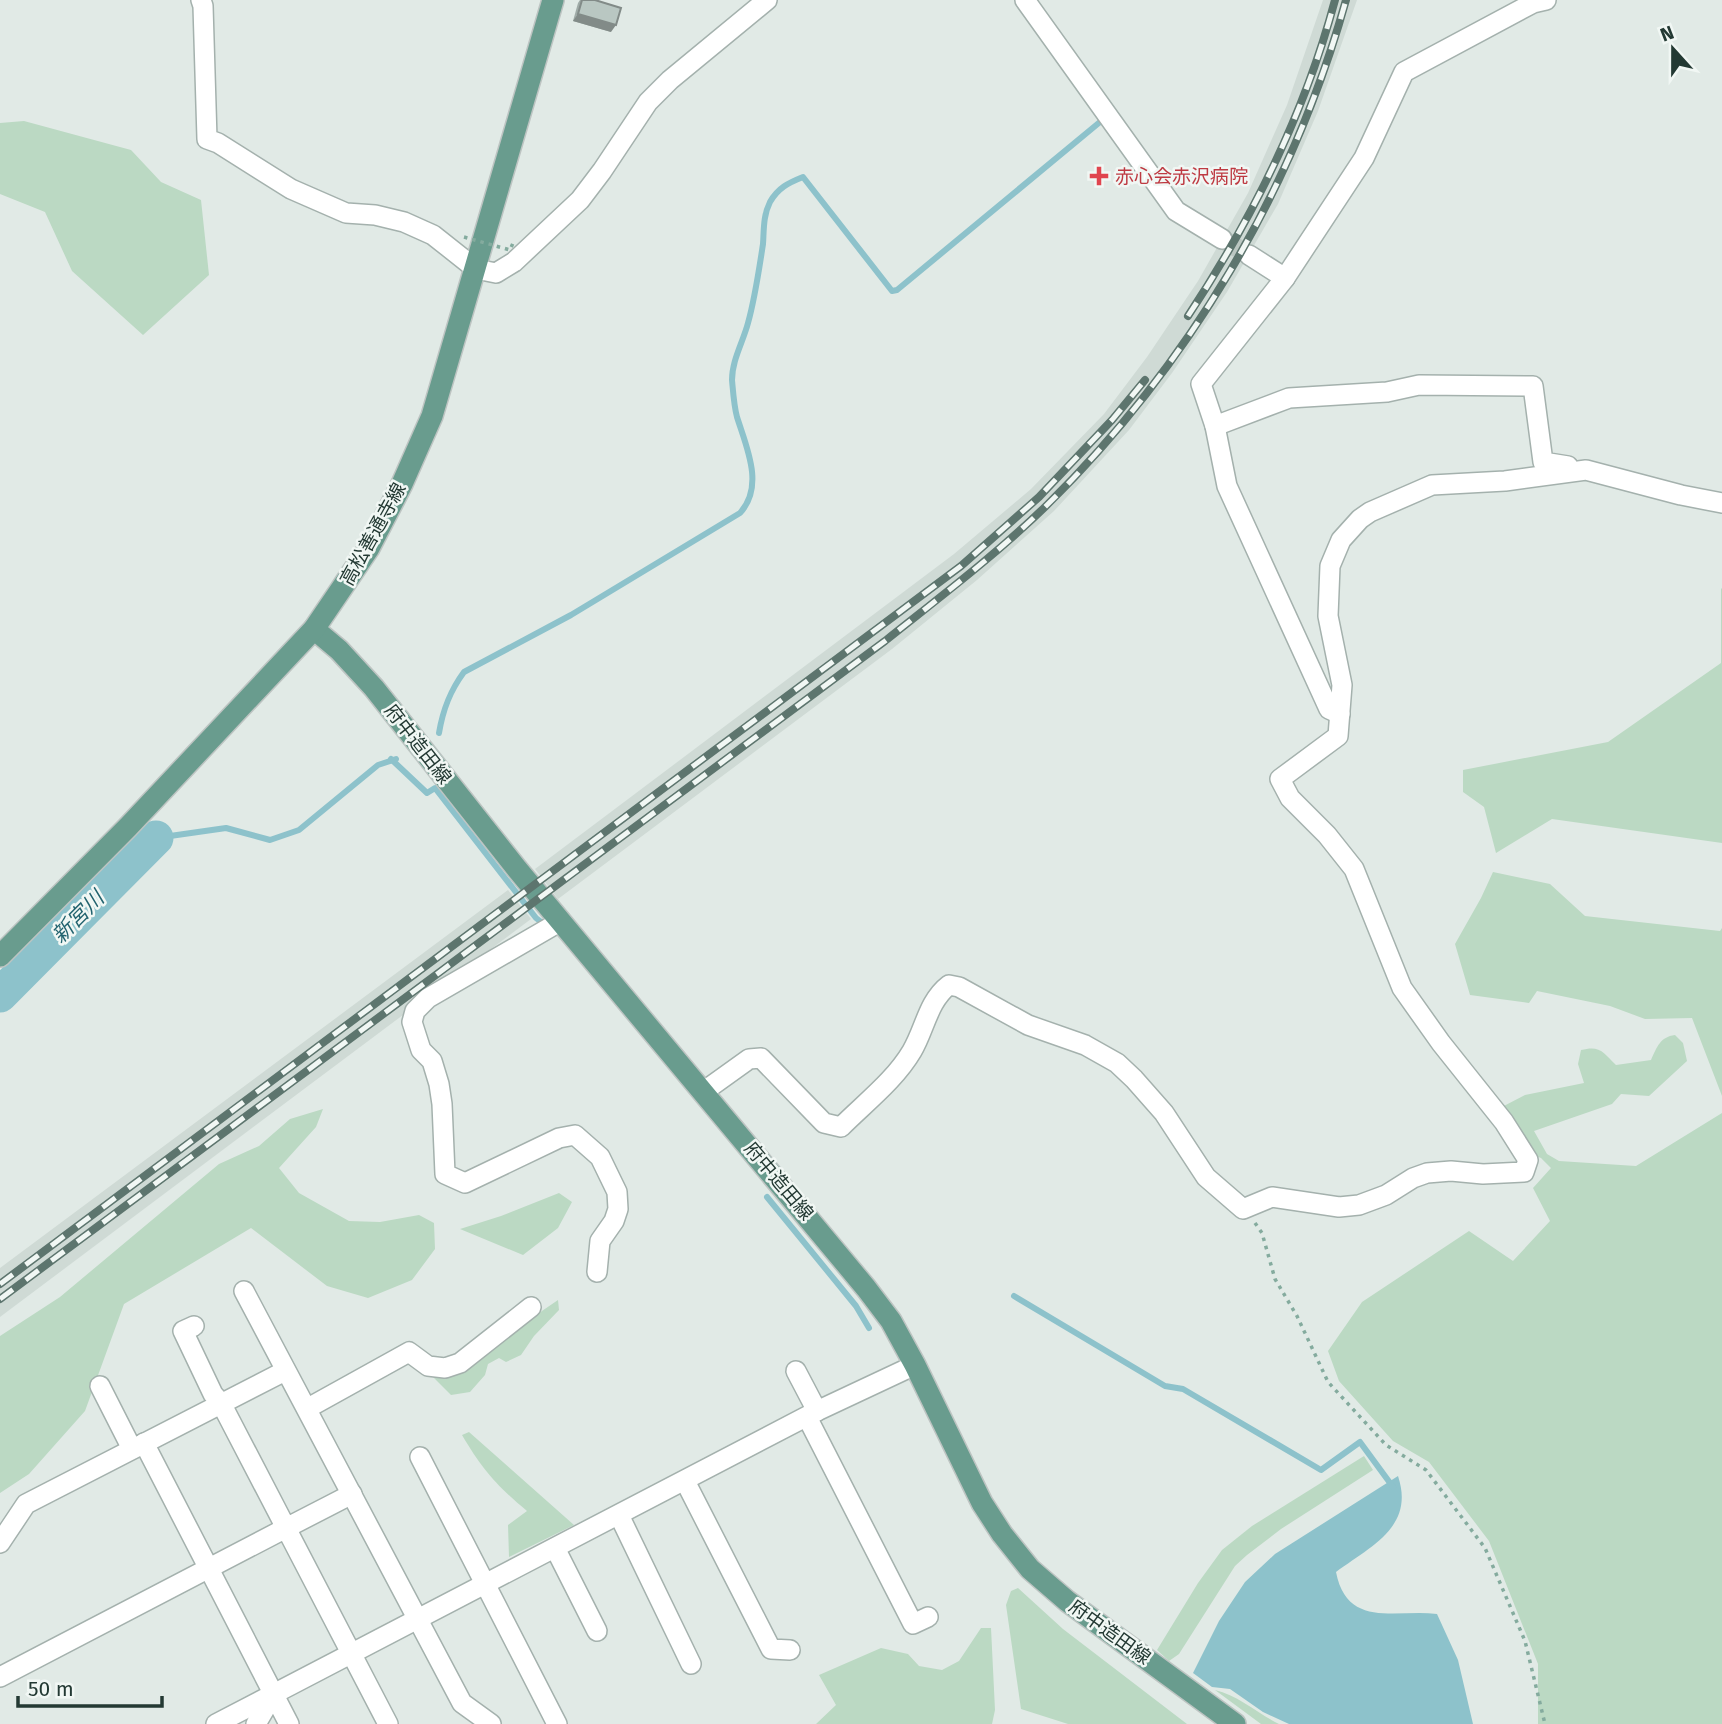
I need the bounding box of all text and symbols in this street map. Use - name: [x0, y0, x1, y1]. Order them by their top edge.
- north arrow: [1638, 14, 1708, 84]
- text: N: [1657, 21, 1677, 47]
- place label: 赤心会赤沢病院: [1115, 165, 1248, 188]
- marker: 赤心会赤沢病院: [1089, 166, 1109, 186]
- street label: 高松善通寺線: [335, 479, 411, 589]
- street label: 府中造田線: [380, 699, 456, 789]
- water label: 新宮川: [47, 884, 111, 948]
- street label: 府中造田線: [740, 1137, 818, 1225]
- street label: 府中造田線: [1065, 1595, 1155, 1669]
- scale bar: [18, 1664, 161, 1708]
- text: 50 m: [28, 1676, 74, 1702]

